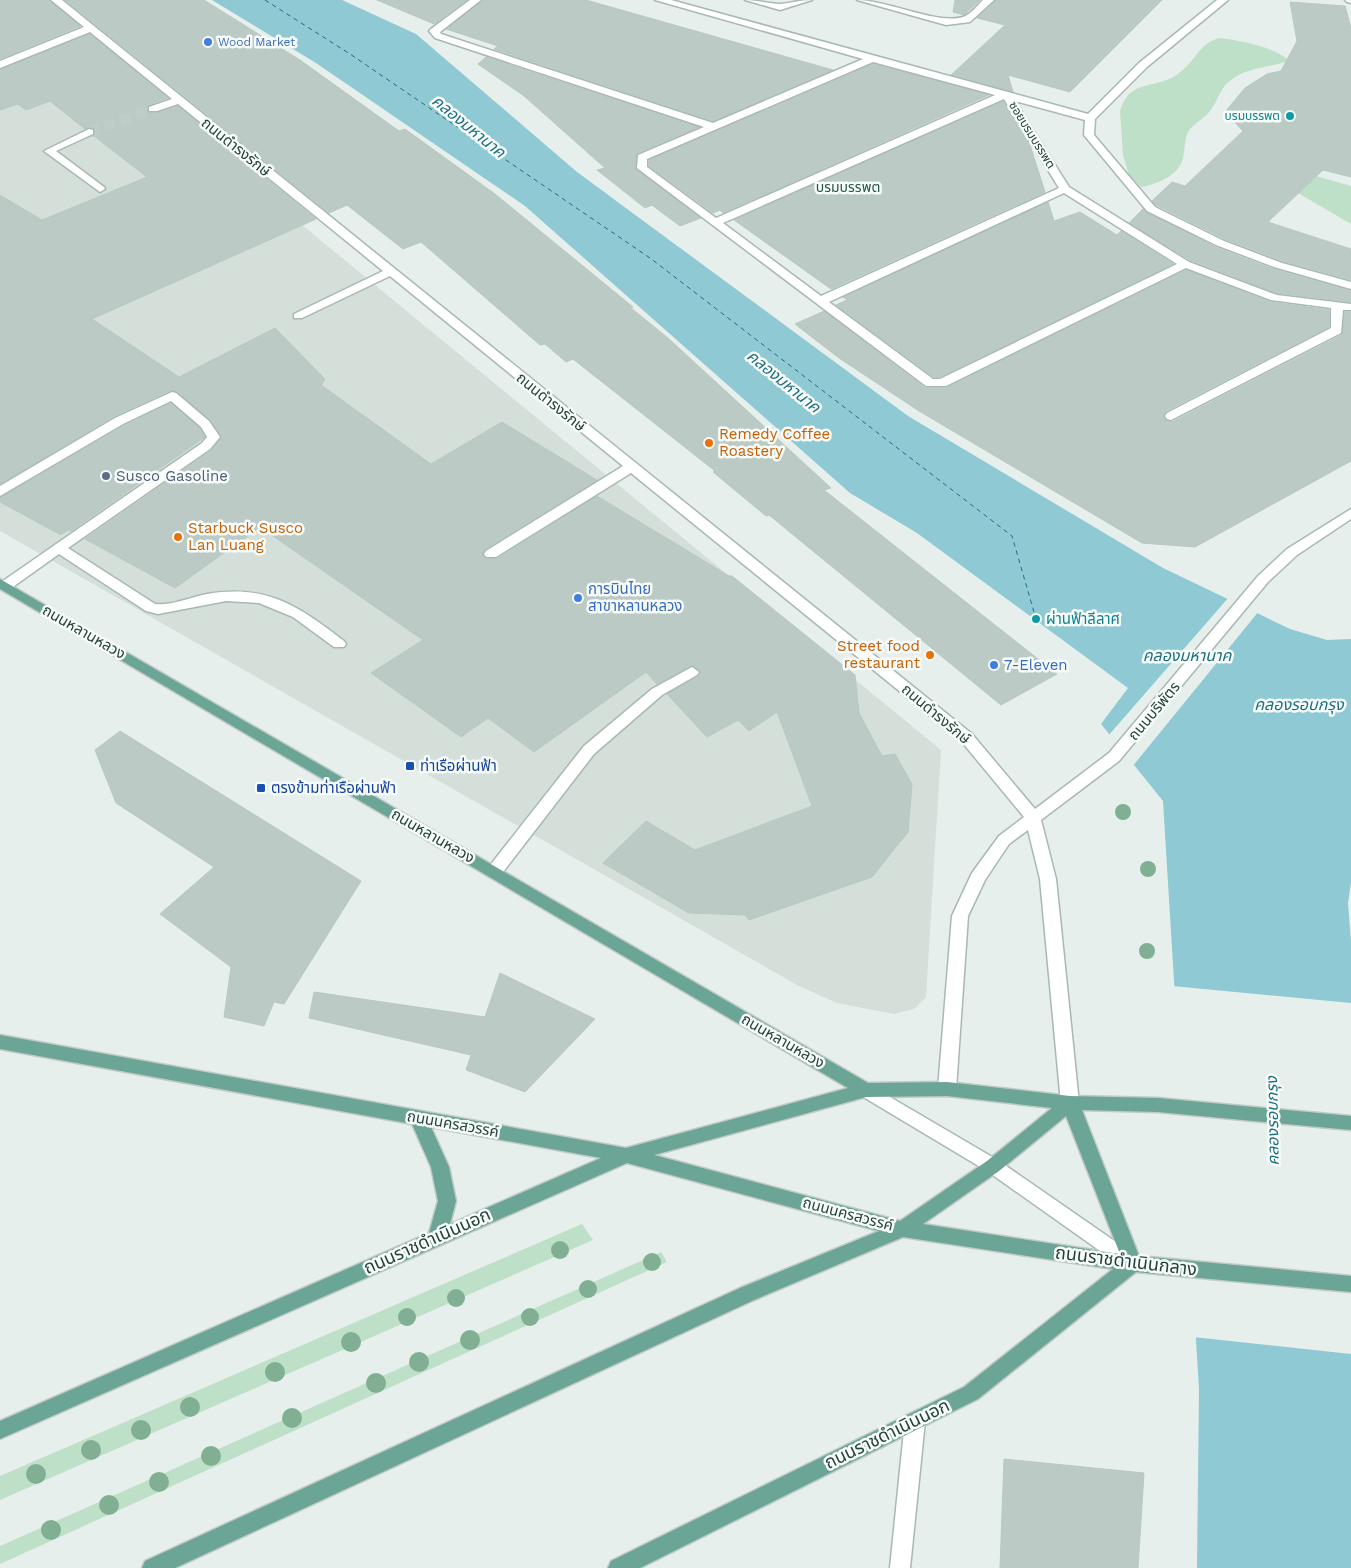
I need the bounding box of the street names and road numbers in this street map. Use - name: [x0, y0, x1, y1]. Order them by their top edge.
- street label: ซอยบรมบรรพต: [1006, 99, 1058, 171]
- street label: ถนนดำรงรักษ์: [198, 114, 275, 181]
- street label: ถนนดำรงรักษ์: [513, 369, 590, 436]
- street label: ถนนหลานหลวง: [39, 601, 129, 663]
- street label: ถนนบริพัตร: [1124, 678, 1184, 744]
- street label: ถนนดำรงรักษ์: [898, 680, 974, 748]
- street label: ถนนหลานหลวง: [388, 805, 478, 867]
- street label: ถนนหลานหลวง: [738, 1010, 828, 1072]
- street label: ถนนนครสวรรค์: [406, 1107, 500, 1141]
- street label: ถนนนครสวรรค์: [801, 1193, 895, 1235]
- street label: ถนนราชดำเนินนอก: [360, 1203, 494, 1278]
- street label: ถนนราชดำเนินกลาง: [1054, 1241, 1198, 1280]
- street label: ถนนราชดำเนินนอก: [821, 1394, 953, 1473]

